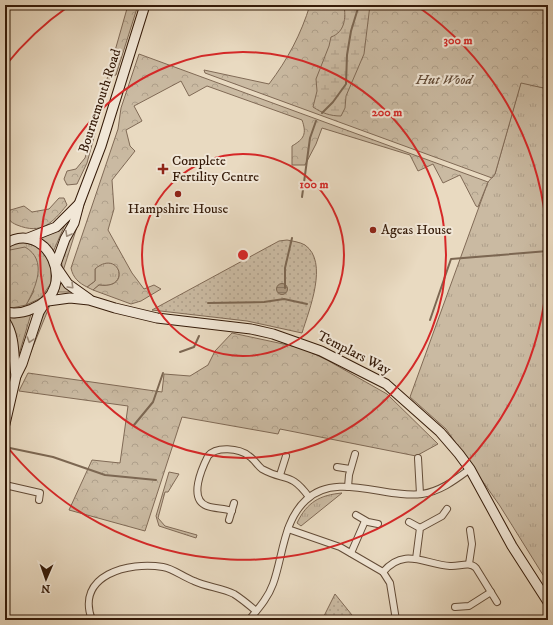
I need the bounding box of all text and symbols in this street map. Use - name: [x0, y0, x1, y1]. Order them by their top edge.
- text: 300 m: [444, 33, 472, 48]
- street label: Bournemouth Road: [75, 47, 125, 155]
- park label: Hut Wood: [415, 71, 475, 89]
- text: 200 m: [372, 105, 402, 120]
- place label: Complete Fertility Centre: [172, 152, 259, 186]
- marker: Complete Fertility Centre: [157, 163, 169, 175]
- text: 100 m: [300, 177, 328, 192]
- marker: Hampshire House: [173, 189, 183, 199]
- place label: Hampshire House: [128, 200, 228, 218]
- place label: Ageas House: [381, 221, 452, 239]
- marker: Ageas House: [368, 225, 378, 235]
- one-way arrow: [65, 230, 73, 237]
- centre of rings: [236, 248, 250, 262]
- one-way arrow: [67, 281, 74, 289]
- street label: Templars Way: [314, 327, 394, 379]
- one-way arrow: [26, 336, 35, 343]
- north arrow: [26, 559, 66, 599]
- text: N: [41, 581, 50, 595]

